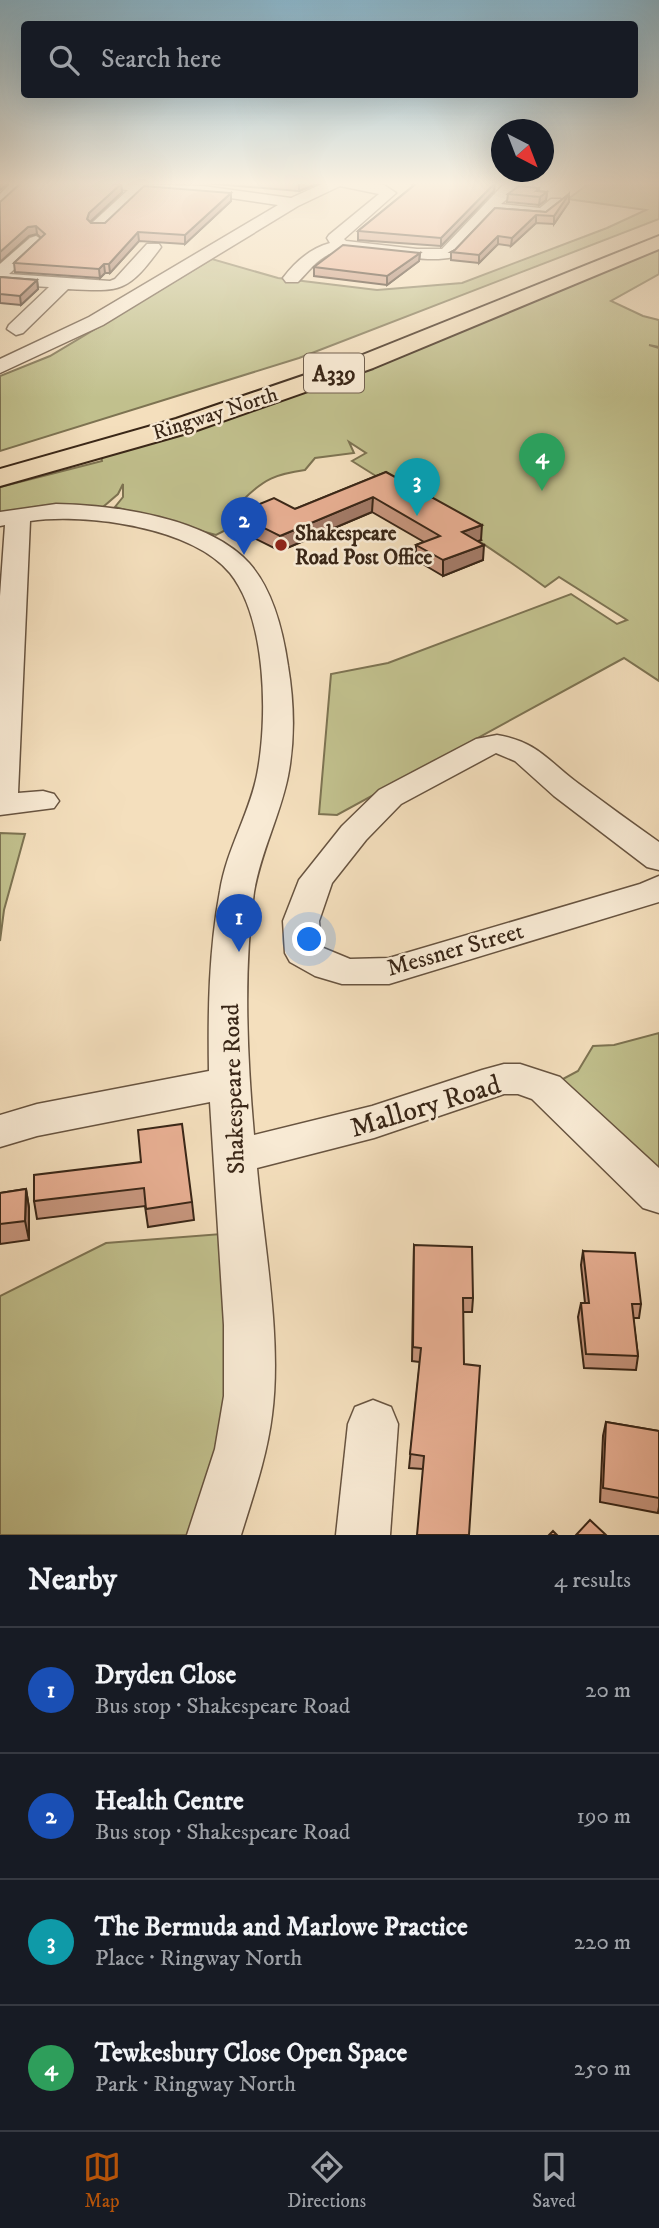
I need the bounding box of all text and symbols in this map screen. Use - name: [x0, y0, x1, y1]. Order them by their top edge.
- search box: [21, 21, 638, 98]
- icon: search: [45, 41, 83, 79]
- text: Search here: [101, 43, 221, 76]
- north arrow: [491, 119, 554, 182]
- road number: A339: [304, 354, 364, 392]
- street label: Ringway North: [149, 381, 281, 446]
- pin: 4: [519, 433, 565, 491]
- pin: 3: [394, 458, 440, 516]
- pin: 2: [221, 497, 267, 555]
- place label: Shakespeare Road Post Office: [295, 521, 433, 571]
- marker: Shakespeare Road Post Office: [273, 537, 289, 553]
- pin: 1: [216, 894, 262, 952]
- street label: Messner Street: [383, 916, 527, 984]
- your location: [292, 922, 326, 956]
- street label: Shakespeare Road: [216, 1003, 252, 1175]
- street label: Mallory Road: [346, 1067, 505, 1146]
- text: Nearby: [28, 1562, 117, 1599]
- text: 4 results: [554, 1566, 631, 1595]
- text: Dryden Close: [95, 1659, 236, 1692]
- text: 1: [47, 1676, 55, 1705]
- text: 20 m: [585, 1676, 631, 1705]
- text: Bus stop · Shakespeare Road: [95, 1692, 350, 1721]
- text: Health Centre: [95, 1785, 244, 1818]
- text: 2: [45, 1802, 57, 1831]
- text: 190 m: [577, 1802, 631, 1831]
- text: Bus stop · Shakespeare Road: [95, 1818, 350, 1847]
- text: The Bermuda and Marlowe Practice: [95, 1911, 468, 1944]
- text: 3: [47, 1928, 55, 1957]
- text: 220 m: [574, 1928, 631, 1957]
- text: Place · Ringway North: [95, 1944, 302, 1973]
- text: Tewkesbury Close Open Space: [95, 2037, 407, 2070]
- text: 4: [44, 2054, 58, 2083]
- text: 250 m: [574, 2054, 631, 2083]
- text: Park · Ringway North: [95, 2070, 296, 2099]
- tab: Map: [83, 2148, 121, 2213]
- tab: Directions: [287, 2148, 366, 2213]
- tab: Saved: [532, 2148, 576, 2213]

